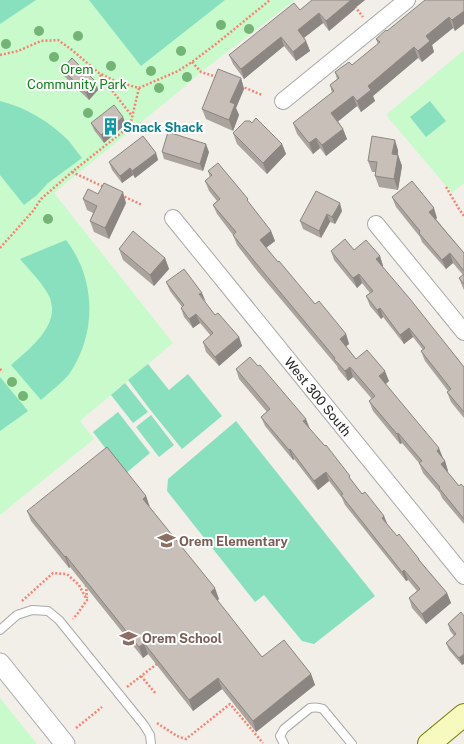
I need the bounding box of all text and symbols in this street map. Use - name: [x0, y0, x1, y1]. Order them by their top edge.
- park label: Orem Community Park: [27, 62, 127, 92]
- building icon: Snack Shack: [100, 117, 120, 137]
- place label: Snack Shack: [123, 120, 204, 135]
- street label: West 300 South: [281, 354, 354, 439]
- school or university icon: Orem Elementary: [156, 531, 176, 551]
- place label: Orem Elementary: [179, 534, 289, 549]
- school or university icon: Orem School: [119, 628, 139, 648]
- place label: Orem School: [142, 631, 222, 646]

